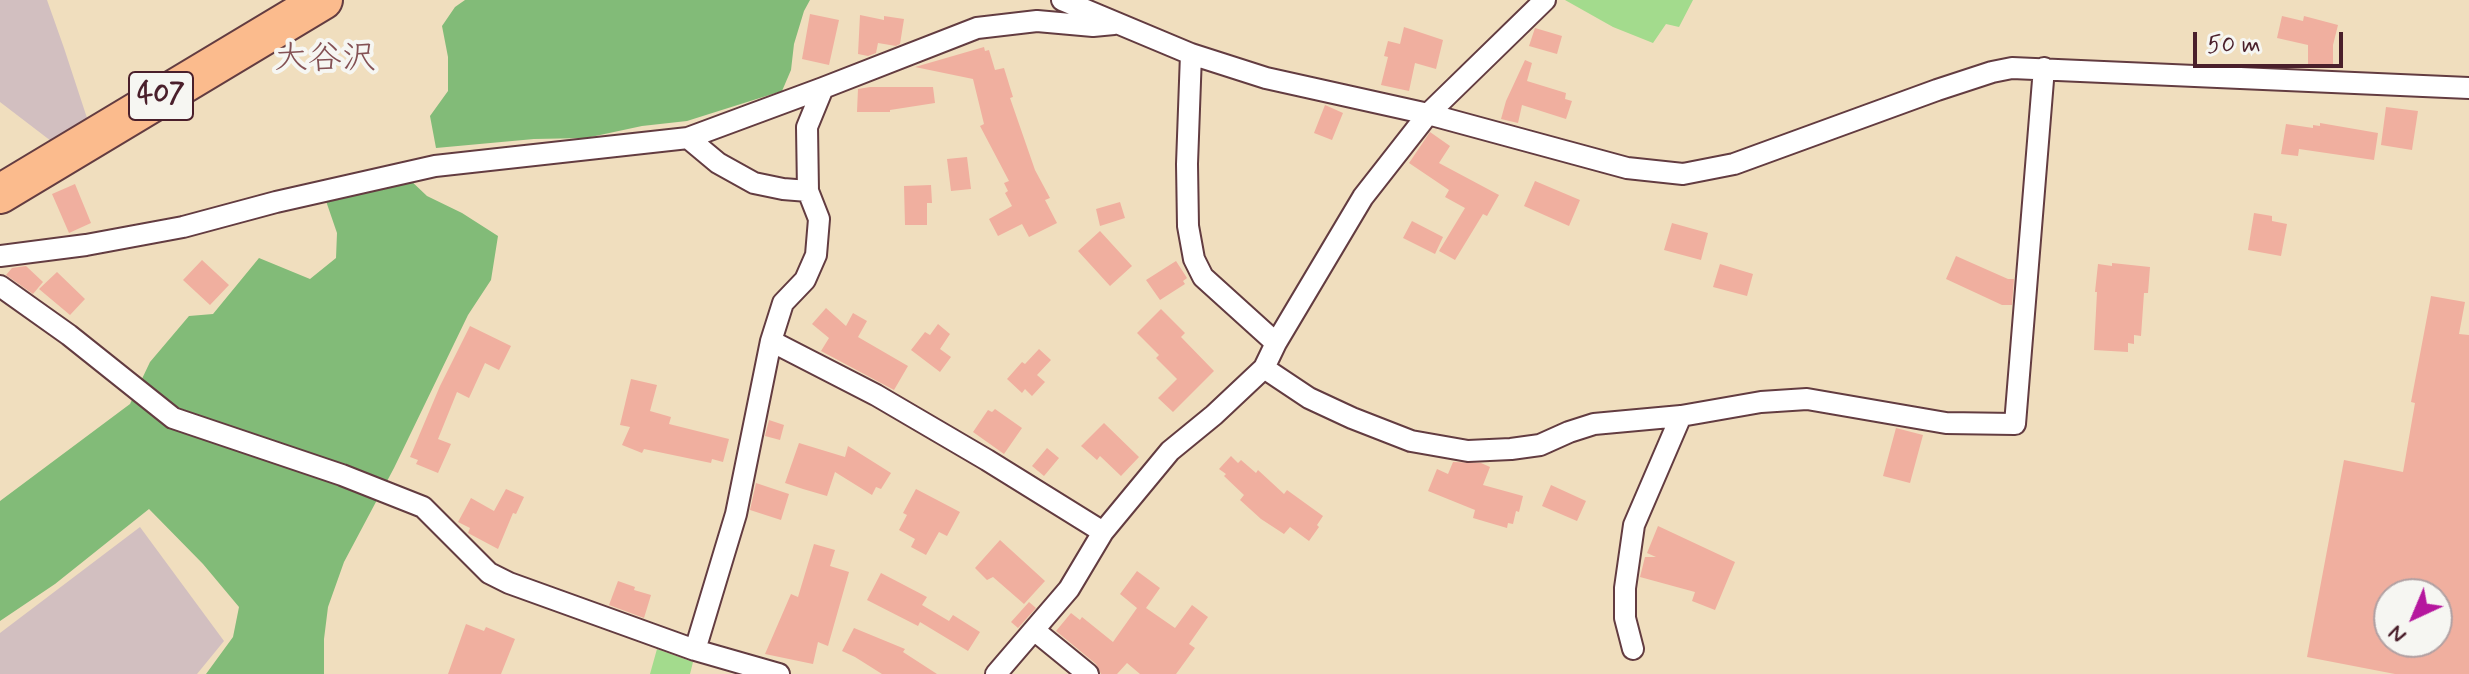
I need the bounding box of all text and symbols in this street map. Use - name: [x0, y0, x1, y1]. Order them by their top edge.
- scale bar: [2197, 16, 2347, 66]
- text: 50 m: [2207, 30, 2261, 61]
- district label: 大谷沢: [274, 41, 376, 81]
- road number: 407: [129, 72, 193, 120]
- north arrow: [2373, 578, 2453, 658]
- text: N: [2383, 619, 2413, 649]

